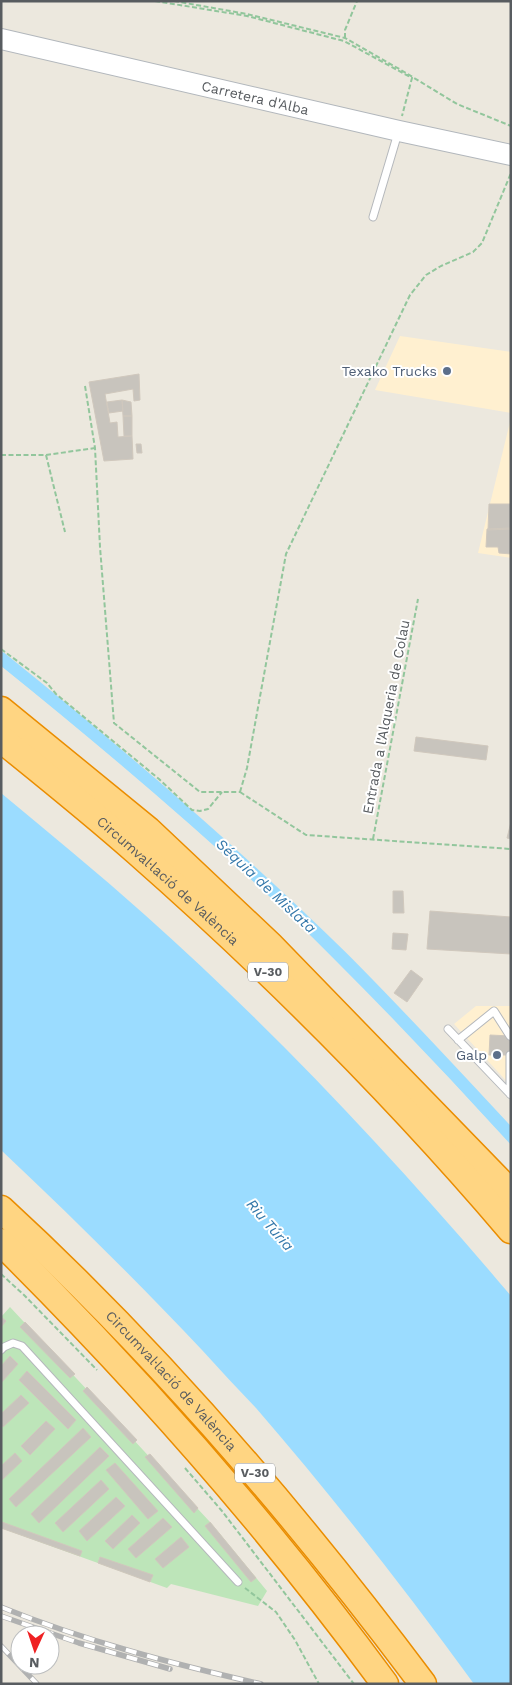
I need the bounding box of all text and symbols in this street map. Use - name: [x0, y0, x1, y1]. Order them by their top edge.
- street label: Carretera d'Alba: [200, 78, 310, 118]
- place label: Texako Trucks: [342, 363, 437, 379]
- marker: Texako Trucks: [441, 365, 453, 377]
- street label: Entrada a l'Alqueria de Colau: [359, 619, 413, 815]
- street label: Circumval·lació de València: [94, 813, 242, 949]
- water label: Séquia de Mislata: [212, 835, 320, 937]
- road number: V-30: [248, 962, 288, 982]
- place label: Galp: [456, 1047, 487, 1063]
- marker: Galp: [491, 1049, 503, 1061]
- water label: Riu Túria: [243, 1195, 297, 1255]
- street label: Circumval·lació de València: [103, 1307, 240, 1454]
- road number: V-30: [235, 1464, 275, 1482]
- north arrow: [10, 1625, 60, 1675]
- text: N: [29, 1655, 40, 1671]

